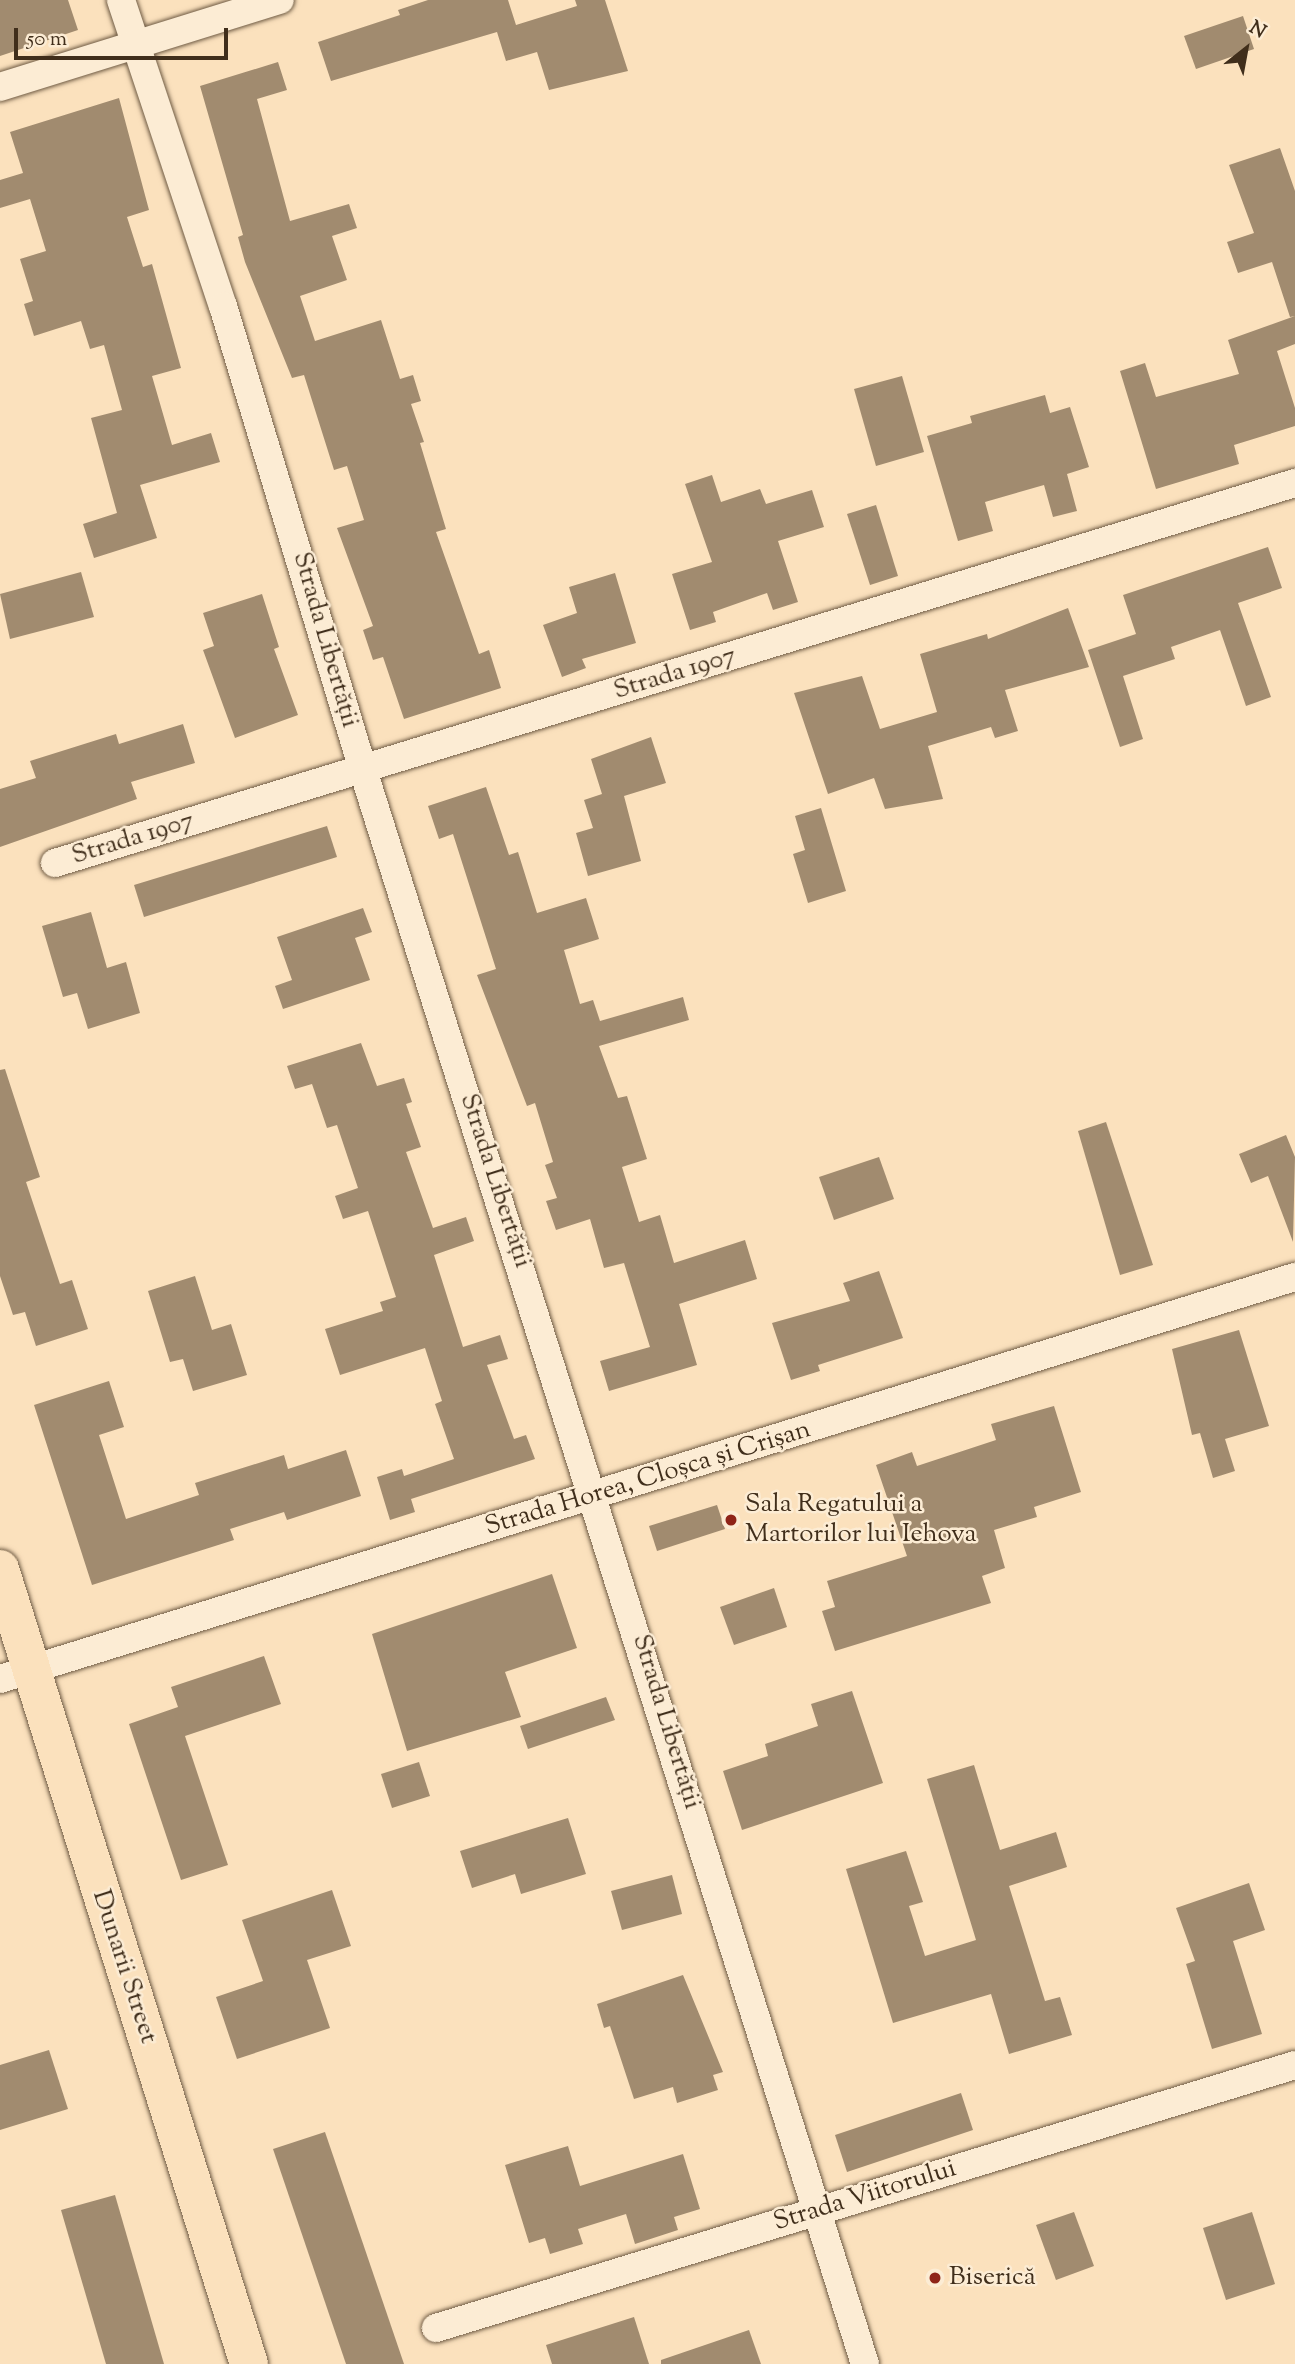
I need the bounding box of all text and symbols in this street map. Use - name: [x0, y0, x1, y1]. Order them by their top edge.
- scale bar: [18, 14, 231, 58]
- north arrow: [1211, 14, 1281, 84]
- text: N: [1244, 15, 1271, 46]
- text: 50 m: [27, 25, 67, 55]
- street label: Strada Libertății: [285, 549, 365, 731]
- street label: Strada 1907: [610, 641, 740, 707]
- street label: Strada 1907: [68, 806, 198, 872]
- street label: Strada Libertății: [452, 1090, 538, 1272]
- street label: Strada Horea, Cloşca şi Crişan: [481, 1415, 815, 1543]
- place label: Sala Regatului a Martorilor lui Iehova: [745, 1489, 976, 1550]
- marker: Sala Regatului a Martorilor lui Iehova: [723, 1512, 739, 1528]
- street label: Strada Libertății: [625, 1631, 707, 1813]
- street label: Dunarii Street: [84, 1886, 164, 2048]
- street label: Strada Viitorului: [770, 2153, 960, 2239]
- place label: Biserică: [949, 2262, 1036, 2294]
- marker: Biserică: [927, 2270, 943, 2286]

